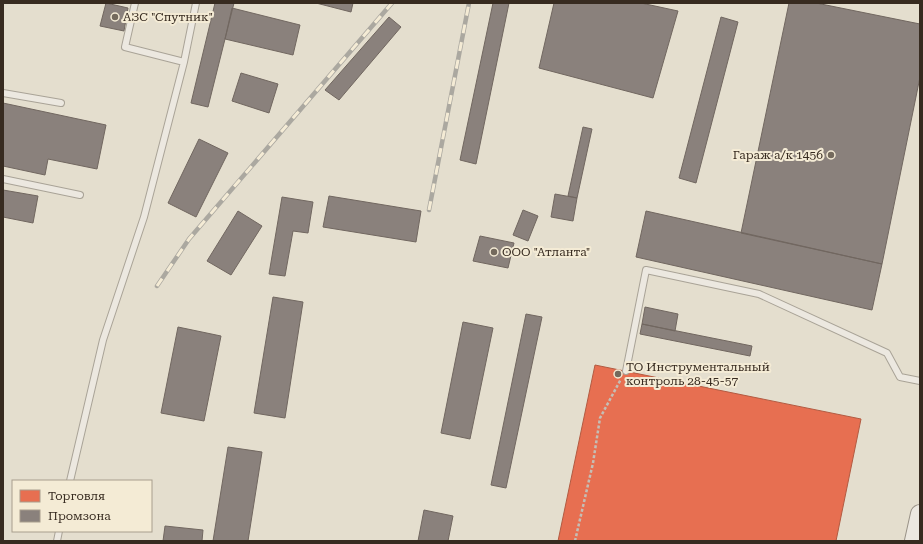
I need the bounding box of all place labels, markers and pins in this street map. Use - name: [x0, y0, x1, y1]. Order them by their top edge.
- place label: АЗС "Спутник": [123, 10, 213, 24]
- marker: АЗС "Спутник": [110, 12, 120, 22]
- place label: Гараж а/к 1456: [733, 148, 823, 162]
- marker: Гараж а/к 1456: [826, 150, 836, 160]
- place label: ООО "Атланта": [502, 245, 590, 259]
- marker: ООО "Атланта": [489, 247, 499, 257]
- place label: ТО Инструментальный контроль 28-45-57: [626, 360, 770, 388]
- marker: ТО Инструментальный контроль 28-45-57: [613, 369, 623, 379]

